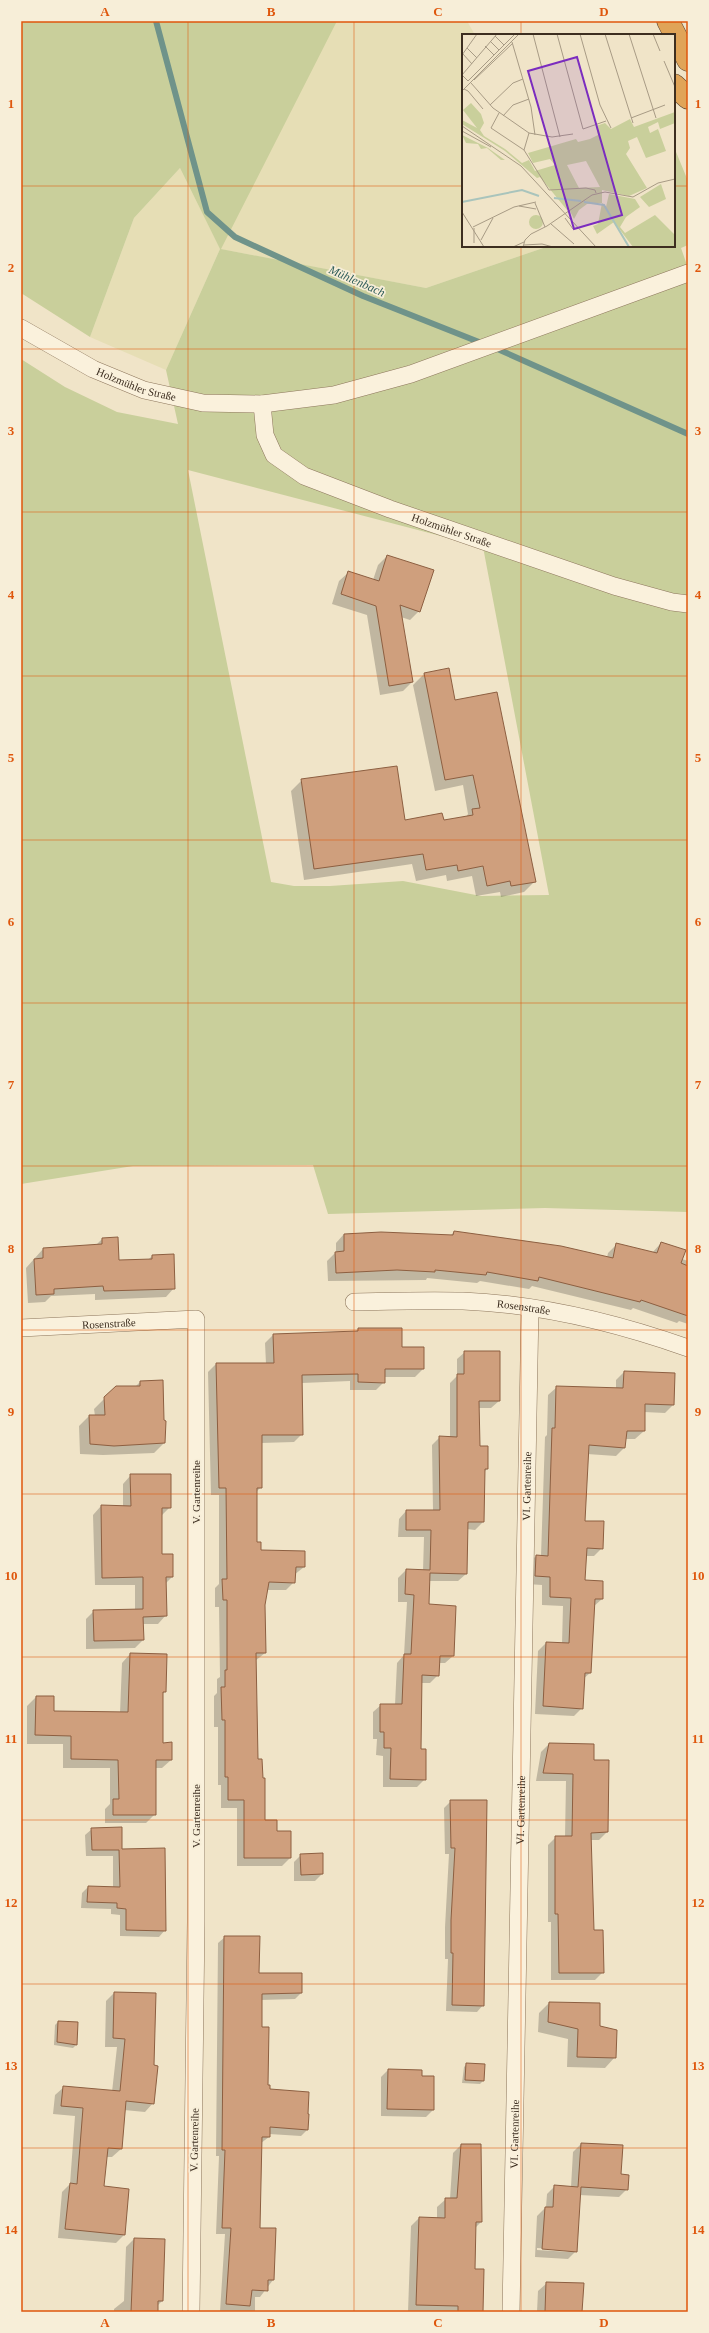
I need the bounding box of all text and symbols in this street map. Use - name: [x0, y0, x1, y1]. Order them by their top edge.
- text: A: [100, 4, 110, 19]
- text: B: [267, 4, 276, 19]
- text: C: [433, 4, 443, 19]
- text: D: [599, 4, 609, 19]
- inset map: [462, 34, 675, 247]
- text: 1: [8, 96, 14, 111]
- text: 1: [695, 96, 701, 111]
- text: 2: [8, 260, 14, 275]
- text: 2: [695, 260, 701, 275]
- water label: Mühlenbach: [326, 262, 387, 300]
- street label: Holzmühler Straße: [95, 365, 177, 403]
- text: 3: [8, 423, 15, 438]
- text: 3: [695, 423, 702, 438]
- street label: Holzmühler Straße: [410, 511, 493, 549]
- text: 4: [8, 587, 15, 602]
- text: 4: [695, 587, 702, 602]
- text: 5: [8, 750, 15, 765]
- text: 5: [695, 750, 702, 765]
- text: 6: [8, 914, 15, 929]
- text: 6: [695, 914, 702, 929]
- text: 7: [8, 1077, 15, 1092]
- text: 7: [695, 1077, 702, 1092]
- text: 8: [8, 1241, 15, 1256]
- text: 8: [695, 1241, 702, 1256]
- street label: Rosenstraße: [496, 1297, 551, 1317]
- street label: Rosenstraße: [82, 1316, 136, 1331]
- text: 9: [8, 1404, 15, 1419]
- text: 9: [695, 1404, 702, 1419]
- street label: VI. Gartenreihe: [520, 1451, 533, 1521]
- street label: V. Gartenreihe: [190, 1460, 202, 1524]
- text: 10: [5, 1568, 18, 1583]
- text: 10: [692, 1568, 705, 1583]
- text: 11: [5, 1731, 17, 1746]
- text: 11: [692, 1731, 704, 1746]
- street label: VI. Gartenreihe: [514, 1775, 527, 1845]
- street label: V. Gartenreihe: [190, 1784, 202, 1848]
- text: 12: [5, 1895, 18, 1910]
- text: 12: [692, 1895, 705, 1910]
- text: 13: [5, 2058, 18, 2073]
- text: 13: [692, 2058, 705, 2073]
- street label: VI. Gartenreihe: [508, 2099, 521, 2169]
- street label: V. Gartenreihe: [187, 2108, 201, 2172]
- text: 14: [5, 2222, 18, 2237]
- text: 14: [692, 2222, 705, 2237]
- text: A: [100, 2315, 110, 2330]
- text: B: [267, 2315, 276, 2330]
- text: C: [433, 2315, 443, 2330]
- text: D: [599, 2315, 609, 2330]

